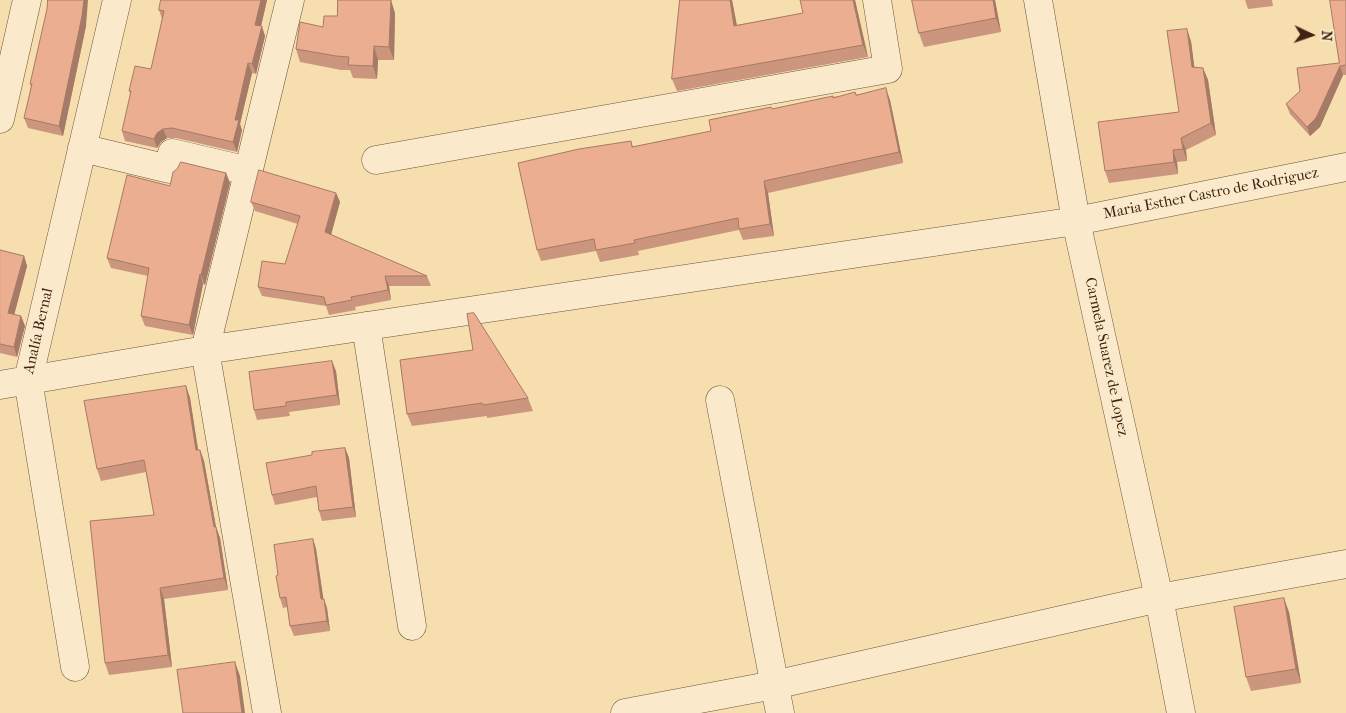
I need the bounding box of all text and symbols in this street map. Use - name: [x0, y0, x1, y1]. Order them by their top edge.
- north arrow: [1286, 10, 1336, 60]
- text: N: [1318, 30, 1335, 42]
- street label: Maria Esther Castro de Rodriguez: [1102, 164, 1320, 224]
- street label: Carmela Suarez de Lopez: [1080, 276, 1132, 438]
- street label: Analía Bernal: [20, 286, 58, 376]

